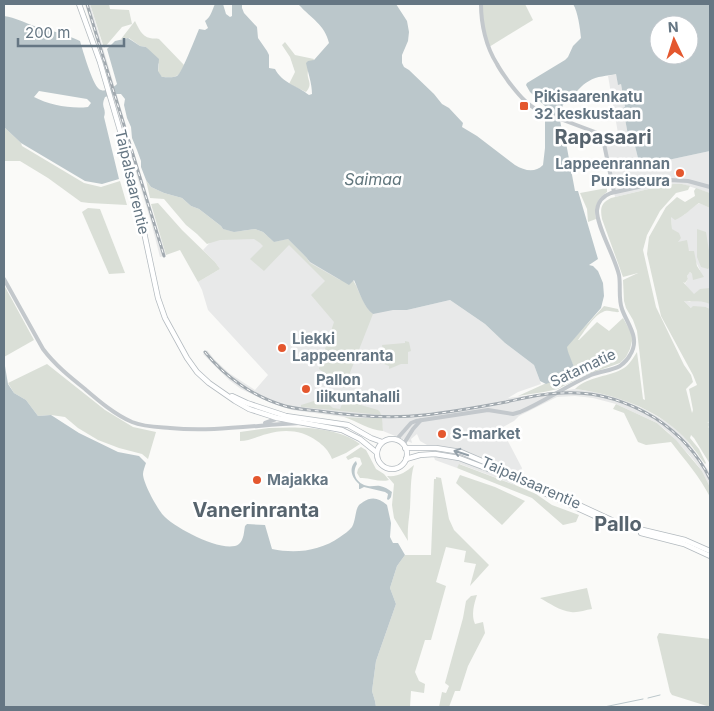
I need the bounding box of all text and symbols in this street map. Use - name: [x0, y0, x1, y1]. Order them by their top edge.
- scale bar: [18, 15, 124, 47]
- north arrow: [649, 15, 699, 65]
- text: N: [667, 18, 679, 35]
- text: 200 m: [25, 23, 70, 42]
- place label: Pikisaarenkatu 32 keskustaan: [534, 87, 643, 123]
- marker: Pikisaarenkatu 32 keskustaan: [518, 100, 530, 112]
- district label: Rapasaari: [554, 125, 652, 149]
- street label: Taipalsaarentie: [111, 128, 154, 236]
- place label: Lappeenrannan Pursiseura: [555, 154, 670, 190]
- marker: Lappeenrannan Pursiseura: [674, 167, 686, 179]
- water label: Saimaa: [344, 169, 402, 189]
- place label: Liekki Lappeenranta: [292, 329, 394, 365]
- marker: Liekki Lappeenranta: [276, 342, 288, 354]
- street label: Satamatie: [547, 344, 619, 391]
- place label: Pallon liikuntahalli: [316, 370, 400, 406]
- marker: Pallon liikuntahalli: [300, 383, 312, 395]
- place label: S-market: [452, 424, 521, 443]
- marker: S-market: [436, 428, 448, 440]
- one-way arrow: [453, 447, 469, 457]
- street label: Taipalsaarentie: [478, 452, 584, 513]
- place label: Majakka: [267, 470, 329, 489]
- marker: Majakka: [251, 474, 263, 486]
- district label: Vanerinranta: [193, 498, 319, 522]
- district label: Pallo: [594, 512, 642, 536]

